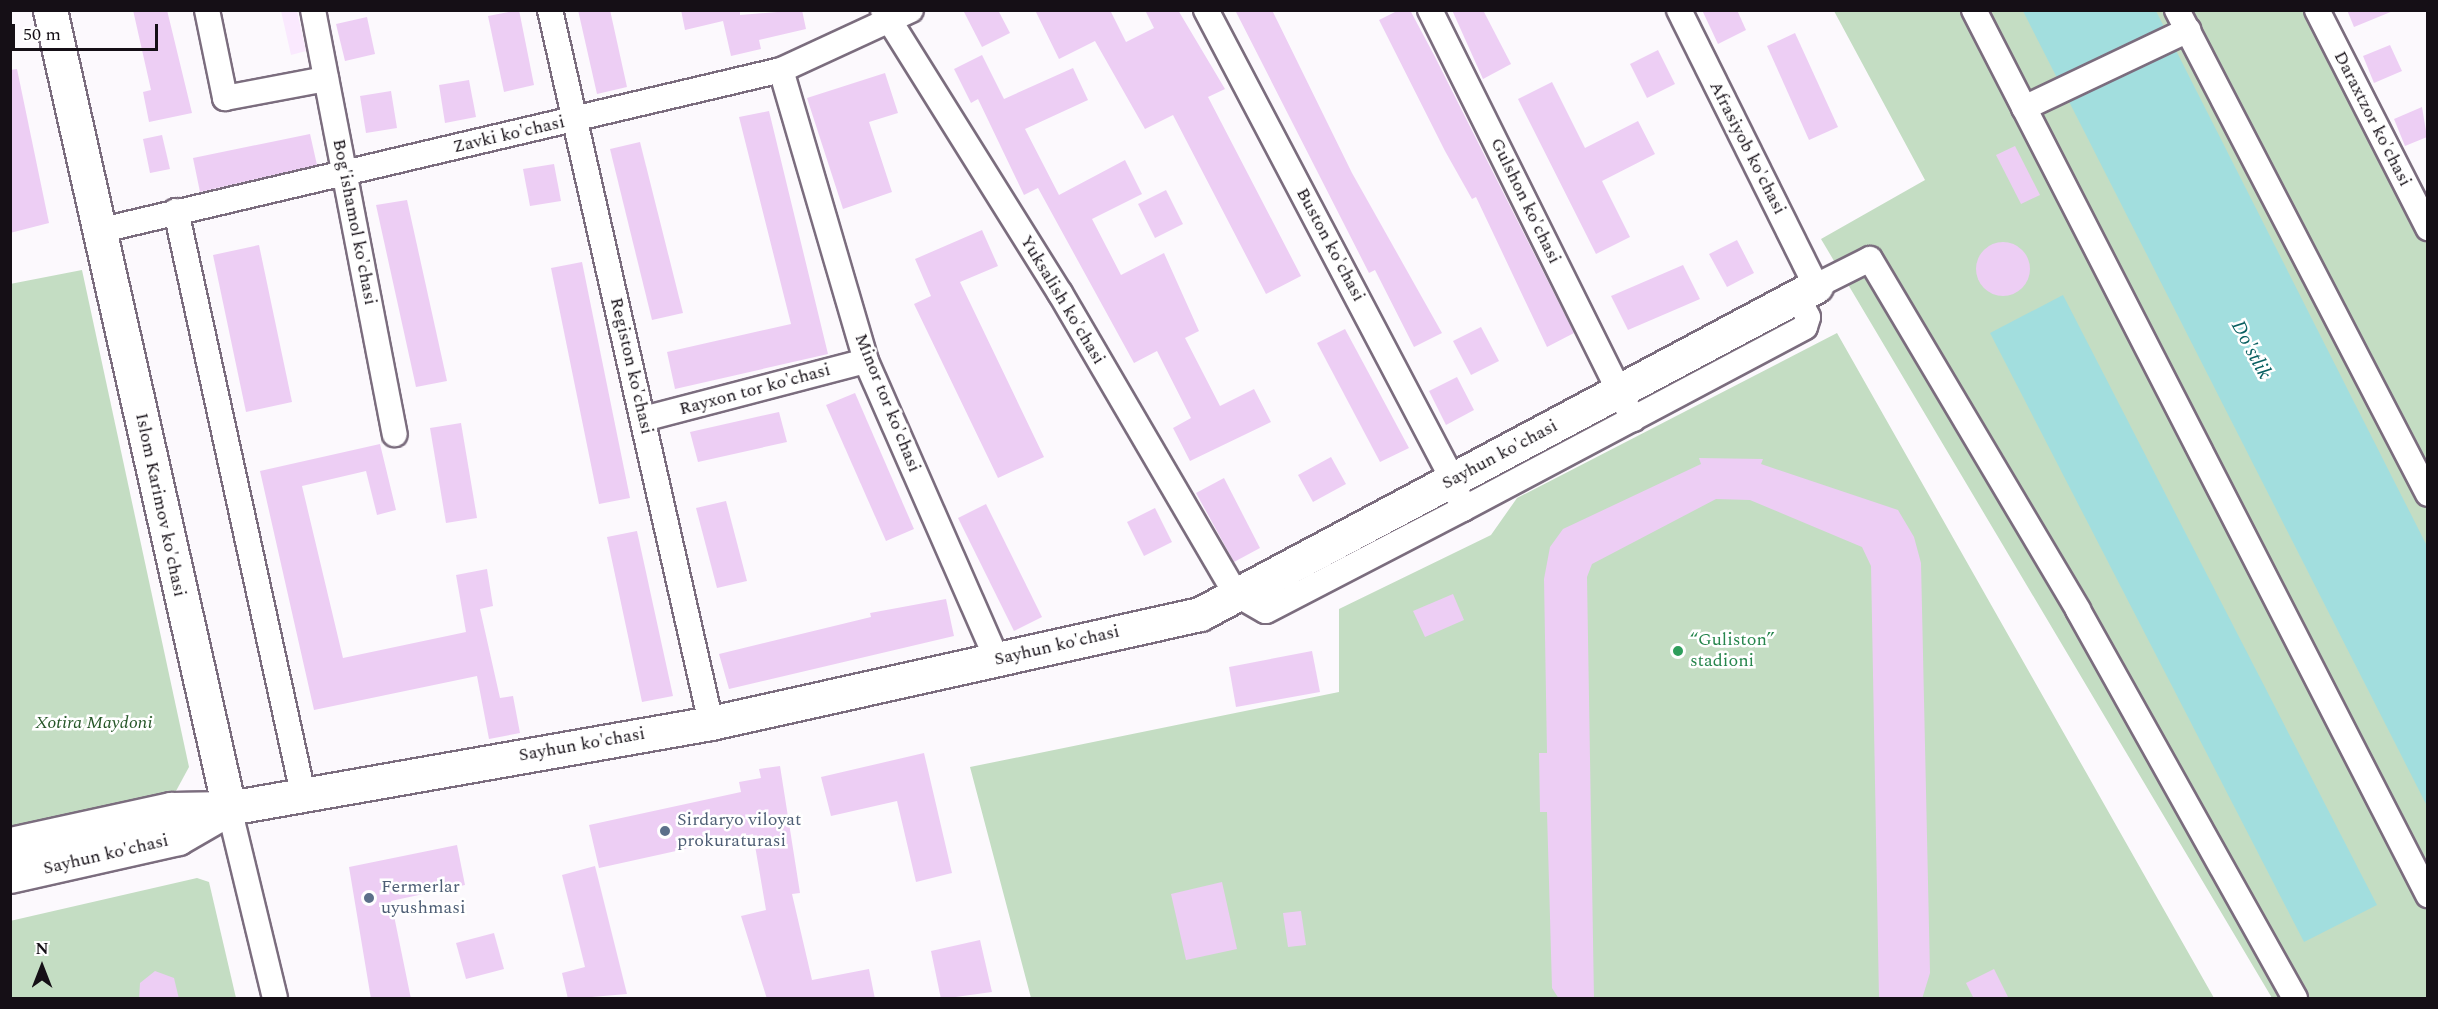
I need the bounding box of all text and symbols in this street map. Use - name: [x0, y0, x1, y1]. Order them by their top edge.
- scale bar: [15, 12, 160, 50]
- text: 50 m: [23, 21, 61, 48]
- street label: Daraxtzor ko'chasi: [2329, 48, 2415, 190]
- street label: Afrasiyob ko'chasi: [1704, 78, 1790, 218]
- street label: Zavki ko'chasi: [451, 112, 567, 158]
- street label: Gulshon ko'chasi: [1485, 135, 1565, 267]
- street label: Bog'ishamol ko'chasi: [327, 137, 381, 307]
- street label: Buston ko'chasi: [1291, 184, 1369, 306]
- street label: Yuksalish ko'chasi: [1015, 231, 1109, 369]
- street label: Registon ko'chasi: [605, 295, 657, 437]
- water label: Do'stlik: [2226, 316, 2276, 384]
- street label: Minor tor ko'chasi: [849, 331, 925, 475]
- street label: Rayxon tor ko'chasi: [677, 359, 833, 421]
- street label: Islom Karimov ko'chasi: [130, 411, 190, 599]
- street label: Sayhun ko'chasi: [1438, 415, 1562, 495]
- street label: Sayhun ko'chasi: [992, 621, 1122, 671]
- place label: “Guliston” stadioni: [1690, 630, 1775, 672]
- marker: “Guliston” stadioni: [1671, 644, 1685, 658]
- park label: Xotira Maydoni: [35, 712, 153, 734]
- street label: Sayhun ko'chasi: [517, 723, 647, 767]
- place label: Sirdaryo viloyat prokuraturasi: [677, 810, 801, 852]
- marker: Sirdaryo viloyat prokuraturasi: [658, 824, 672, 838]
- street label: Sayhun ko'chasi: [41, 830, 171, 880]
- place label: Fermerlar uyushmasi: [381, 877, 466, 920]
- marker: Fermerlar uyushmasi: [362, 891, 376, 905]
- north arrow: [12, 937, 72, 997]
- text: N: [35, 937, 49, 961]

